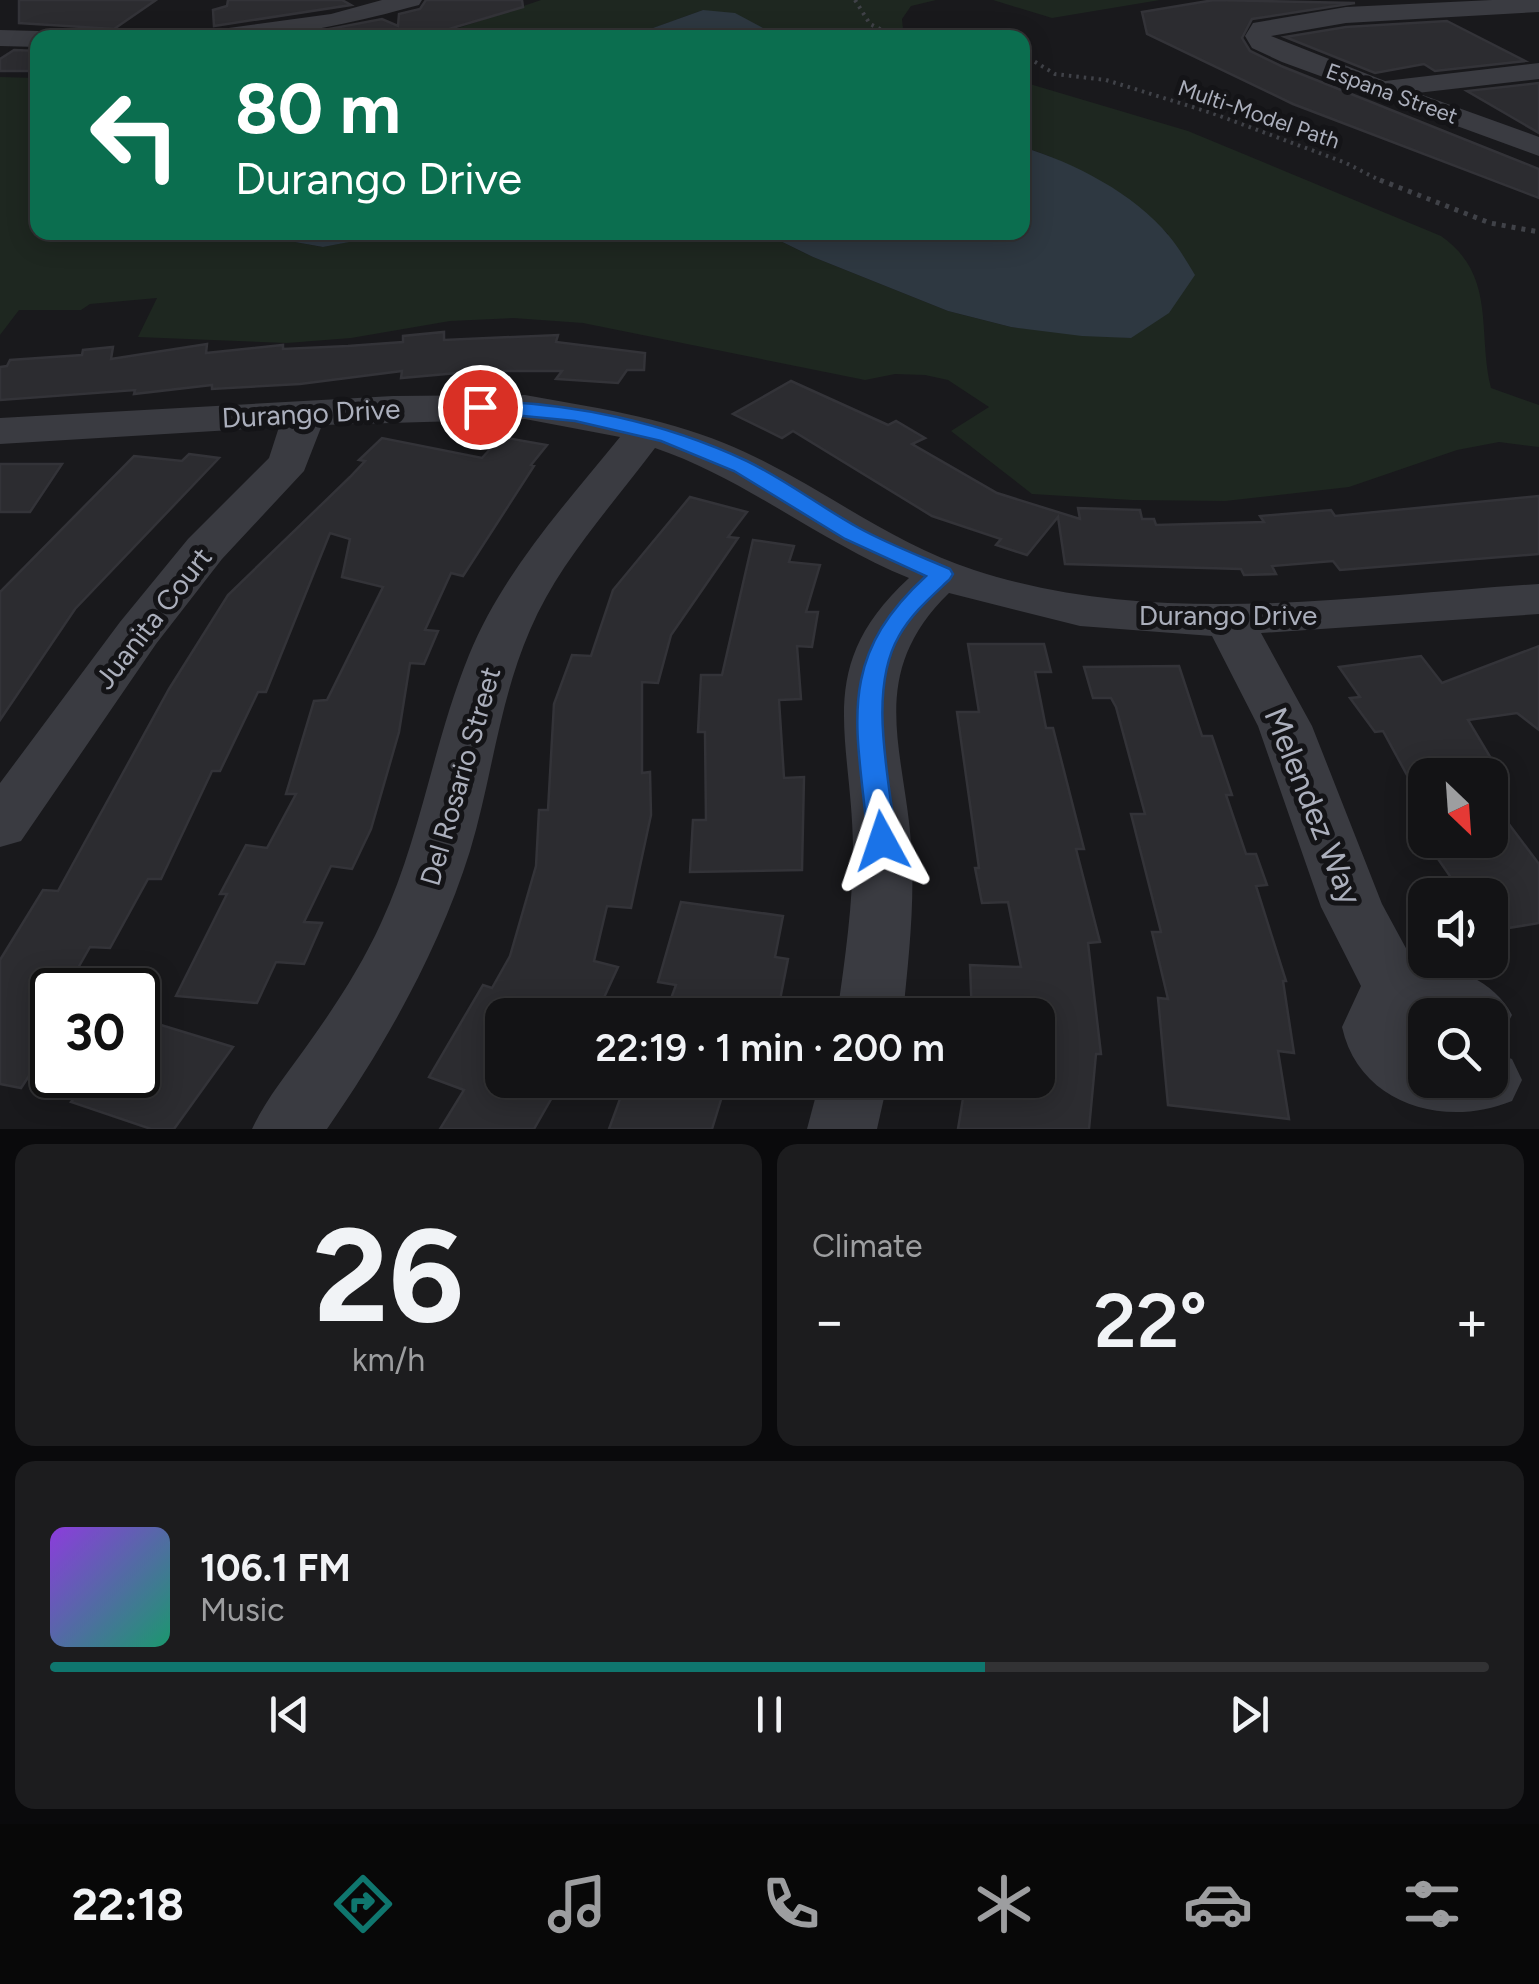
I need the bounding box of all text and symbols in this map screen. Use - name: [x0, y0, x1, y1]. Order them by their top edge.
- street label: Espana Street: [1322, 57, 1461, 130]
- text: 80 m: [235, 66, 401, 151]
- icon: left: [70, 70, 200, 200]
- street label: Multi-Model Path: [1174, 74, 1343, 155]
- text: Durango Drive: [235, 151, 522, 205]
- pin: [438, 365, 523, 450]
- icon: arrive: [453, 380, 508, 435]
- street label: Durango Drive: [221, 391, 401, 435]
- street label: Juanita Court: [87, 540, 219, 696]
- street label: Durango Drive: [1139, 598, 1317, 632]
- street label: Del Rosario Street: [412, 663, 508, 889]
- street label: Melendez Way: [1256, 702, 1370, 910]
- north arrow: [1408, 758, 1508, 858]
- map controls: [1408, 758, 1508, 1098]
- position arrow: [830, 789, 934, 893]
- button: sound: [1408, 878, 1508, 978]
- speed limit sign: 30: [30, 968, 160, 1098]
- button: search: [1408, 998, 1508, 1098]
- text: 22:19 · 1 min · 200 m: [595, 1025, 945, 1071]
- text: 26: [313, 1198, 464, 1354]
- text: Climate: [812, 1227, 923, 1265]
- text: 22°: [1094, 1276, 1207, 1366]
- text: −: [812, 1288, 846, 1354]
- text: +: [1455, 1288, 1489, 1354]
- text: km/h: [352, 1341, 425, 1379]
- text: 106.1 FM: [200, 1545, 351, 1591]
- text: Music: [200, 1591, 285, 1629]
- icon: previous: [262, 1687, 317, 1742]
- icon: pause: [742, 1687, 797, 1742]
- icon: next: [1222, 1687, 1277, 1742]
- icon: directions: [328, 1869, 398, 1939]
- icon: music: [542, 1869, 612, 1939]
- icon: phone: [756, 1869, 826, 1939]
- icon: climate: [969, 1869, 1039, 1939]
- icon: car: [1183, 1869, 1253, 1939]
- icon: filters: [1397, 1869, 1467, 1939]
- text: 22:18: [72, 1877, 184, 1931]

